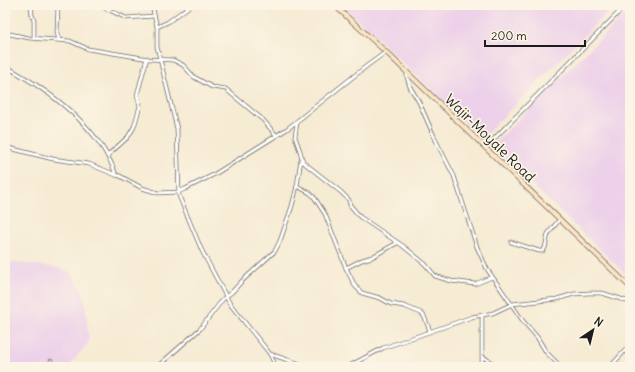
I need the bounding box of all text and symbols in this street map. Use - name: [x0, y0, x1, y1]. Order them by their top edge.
- scale bar: [485, 22, 585, 48]
- text: 200 m: [491, 28, 527, 43]
- street label: Wajir-Moyale Road: [441, 90, 539, 186]
- north arrow: [573, 310, 613, 350]
- text: N: [592, 314, 606, 330]

